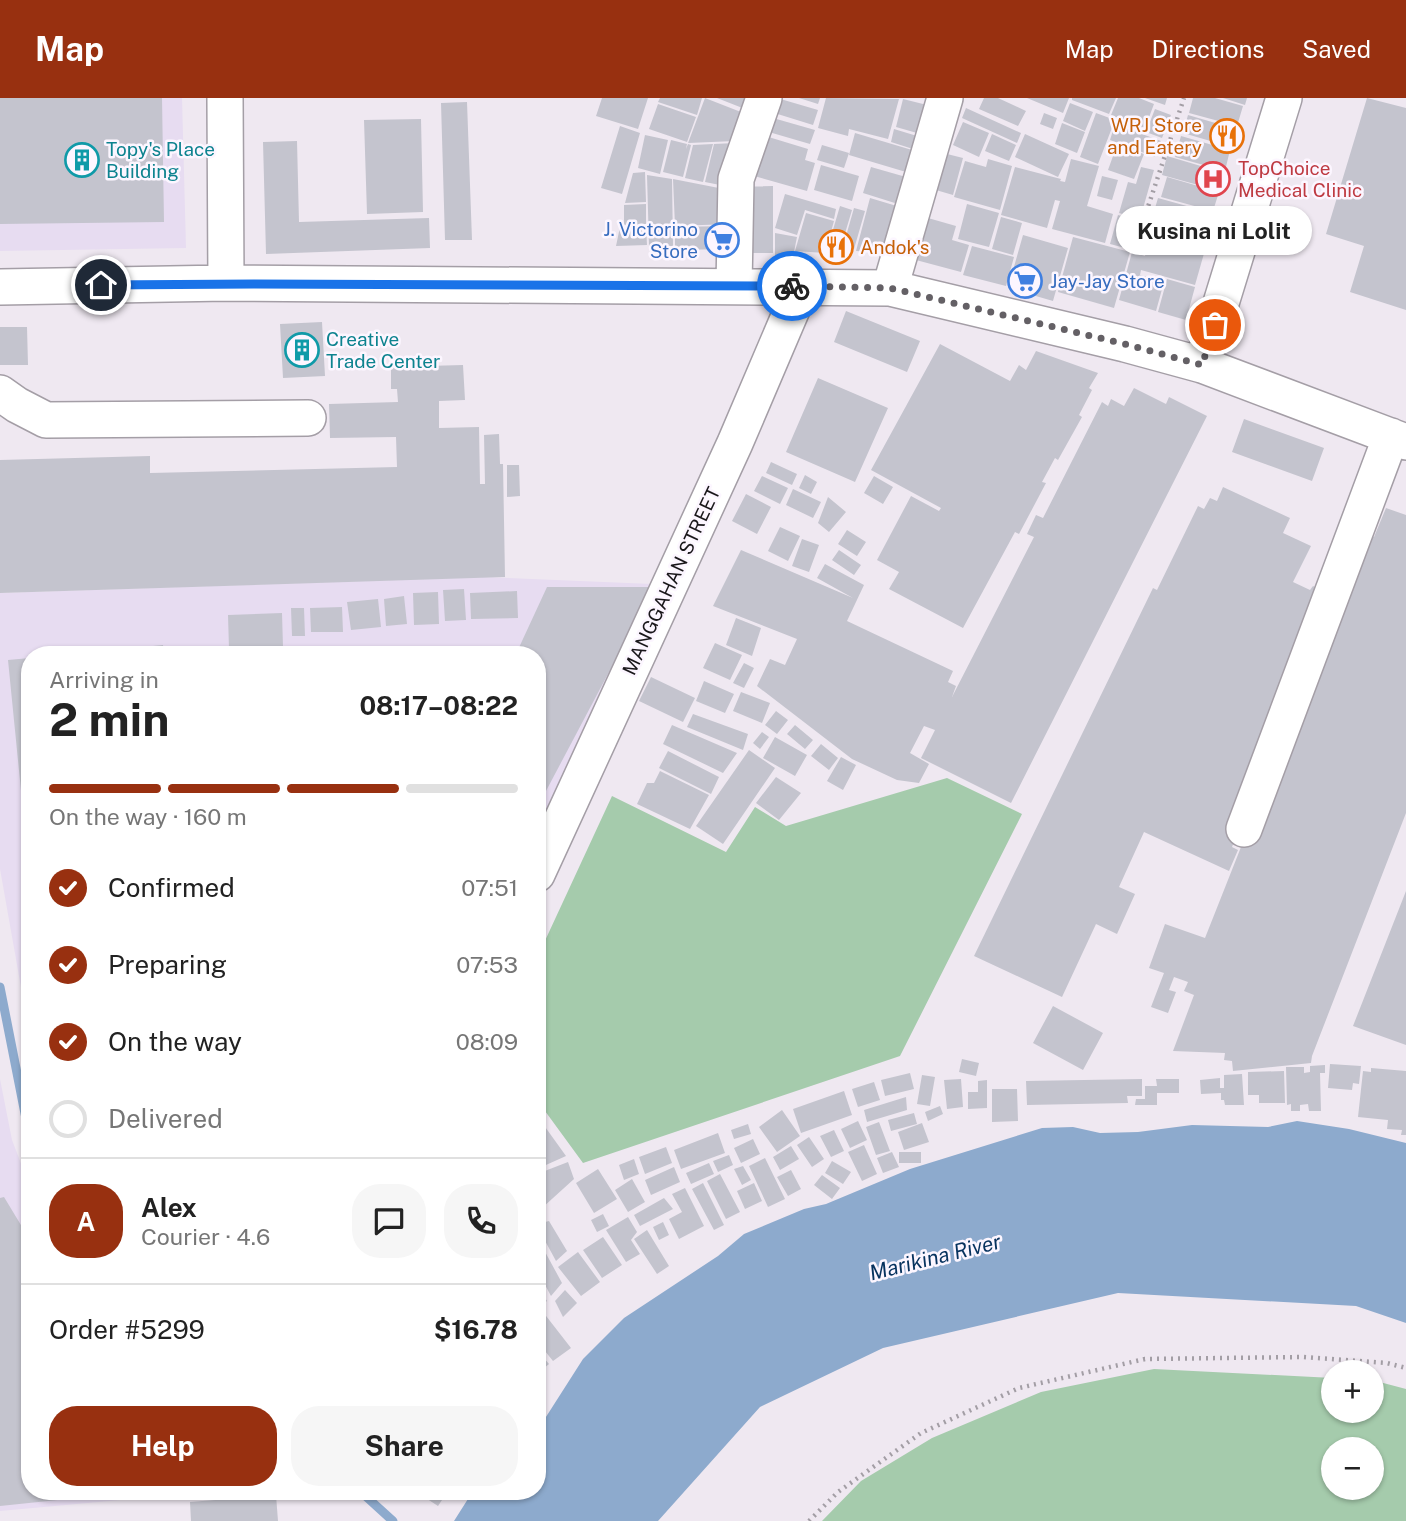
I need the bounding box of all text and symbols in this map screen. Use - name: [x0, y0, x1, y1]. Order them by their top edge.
- text: Map: [35, 30, 104, 68]
- text: Map: [1065, 35, 1114, 63]
- text: Directions: [1152, 35, 1264, 63]
- text: Saved: [1302, 35, 1371, 63]
- place label: WRJ Store and Eatery: [1107, 114, 1202, 158]
- restaurant icon: WRJ Store and Eatery: [1208, 117, 1246, 155]
- place label: Topy's Place Building: [106, 138, 215, 182]
- building icon: Topy's Place Building: [63, 141, 101, 179]
- place label: TopChoice Medical Clinic: [1238, 157, 1362, 201]
- hospital icon: TopChoice Medical Clinic: [1194, 160, 1232, 198]
- callout: Kusina ni Lolit: [1117, 206, 1313, 255]
- text: Kusina ni Lolit: [1137, 217, 1291, 244]
- place label: J. Victorino Store: [603, 218, 698, 262]
- supermarket icon: J. Victorino Store: [703, 221, 741, 259]
- restaurant icon: Andok's: [817, 228, 855, 266]
- place label: Andok's: [860, 236, 929, 258]
- courier: [757, 251, 827, 321]
- pin: [71, 255, 131, 315]
- supermarket icon: Jay-Jay Store: [1006, 262, 1044, 300]
- icon: home: [82, 266, 120, 304]
- icon: bike: [773, 267, 811, 305]
- place label: Jay-Jay Store: [1050, 270, 1165, 292]
- pin: [1185, 295, 1245, 355]
- icon: bag: [1196, 306, 1234, 344]
- place label: Creative Trade Center: [326, 328, 441, 372]
- building icon: Creative Trade Center: [283, 331, 321, 369]
- street label: MANGGAHAN STREET: [618, 484, 724, 678]
- text: Arriving in: [49, 666, 159, 693]
- text: 08:17–08:22: [359, 690, 518, 721]
- text: 2 min: [49, 692, 169, 746]
- text: On the way · 160 m: [49, 803, 247, 830]
- icon: check: [49, 869, 87, 907]
- text: Confirmed: [108, 872, 235, 903]
- text: 07:51: [461, 874, 518, 901]
- icon: check: [49, 946, 87, 984]
- text: Preparing: [108, 949, 227, 980]
- text: 07:53: [456, 951, 518, 978]
- icon: check: [49, 1023, 87, 1061]
- text: On the way: [108, 1026, 242, 1057]
- text: 08:09: [456, 1028, 518, 1055]
- text: Delivered: [108, 1103, 223, 1134]
- button: chat: [352, 1184, 426, 1258]
- button: phone: [444, 1184, 518, 1258]
- text: Alex: [141, 1192, 197, 1223]
- text: A: [77, 1206, 95, 1237]
- text: Courier · 4.6: [141, 1223, 270, 1250]
- water label: Marikina River: [867, 1228, 1004, 1285]
- text: Order #5299: [49, 1314, 205, 1345]
- text: $16.78: [434, 1314, 518, 1345]
- map controls: [1321, 1360, 1384, 1500]
- button: +: [1321, 1360, 1384, 1423]
- button: Help: [49, 1406, 277, 1486]
- button: Share: [291, 1406, 518, 1486]
- button: −: [1321, 1437, 1384, 1500]

